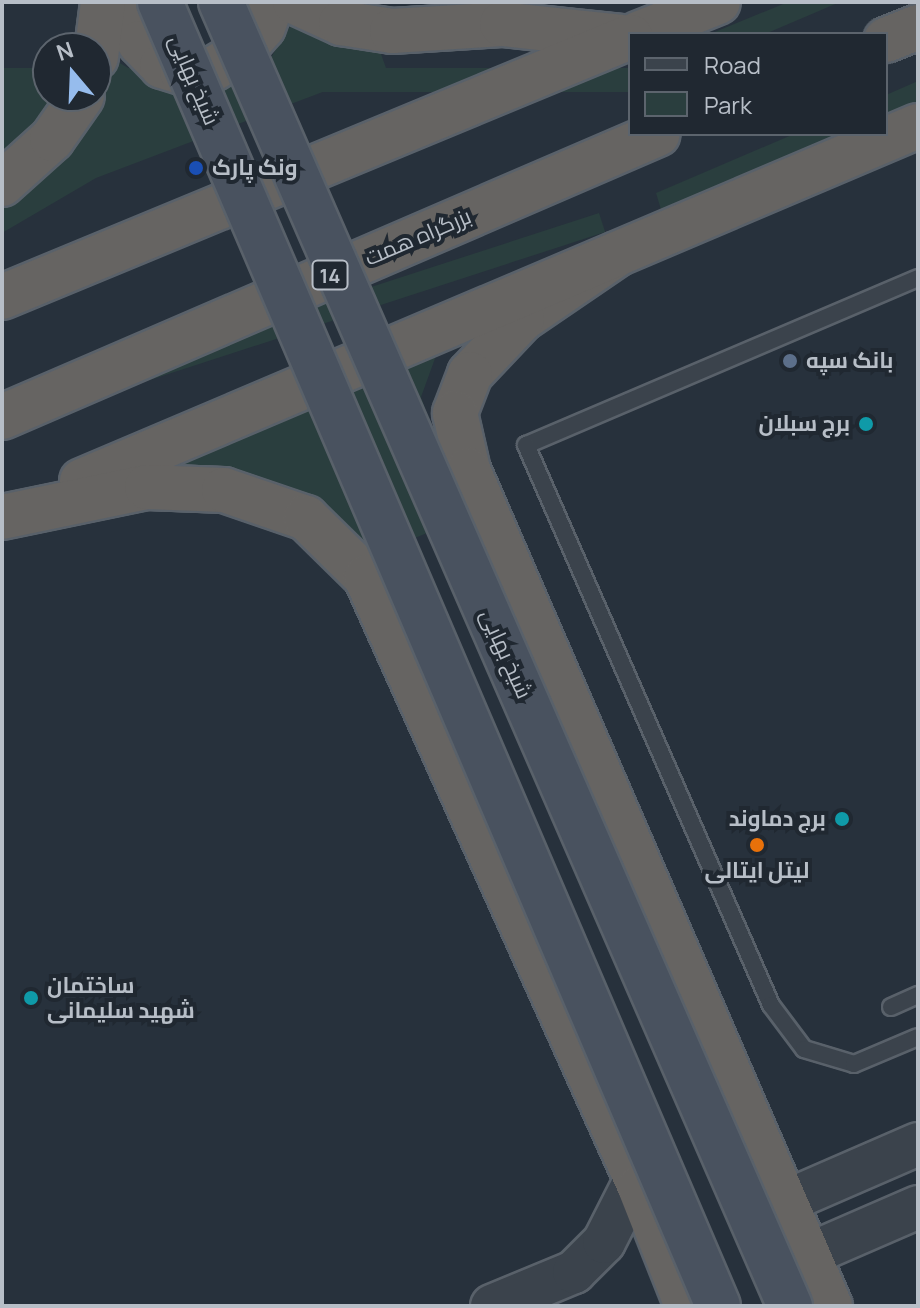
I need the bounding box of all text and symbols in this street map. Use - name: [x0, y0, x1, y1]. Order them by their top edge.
- street label: شیخ بهایی: [163, 31, 225, 129]
- north arrow: [32, 32, 112, 112]
- legend: [628, 32, 888, 136]
- text: N: [52, 34, 77, 68]
- text: Road: [704, 48, 761, 81]
- text: Park: [704, 88, 752, 121]
- place label: ونک پارک: [212, 155, 298, 181]
- marker: ونک پارک: [187, 159, 205, 177]
- street label: بزرگراه همت: [361, 203, 475, 271]
- road number: 14: [310, 259, 350, 291]
- place label: بانک سپه: [806, 348, 893, 374]
- marker: بانک سپه: [781, 352, 799, 370]
- place label: برج سبلان: [759, 411, 850, 437]
- marker: برج سبلان: [857, 415, 875, 433]
- street label: شیخ بهایی: [475, 605, 537, 703]
- place label: برج دماوند: [729, 806, 826, 832]
- marker: برج دماوند: [833, 810, 851, 828]
- marker: لیتل ایتالی: [748, 836, 766, 854]
- place label: لیتل ایتالی: [705, 858, 809, 884]
- place label: ساختمان شهید سلیمانی: [47, 972, 195, 1024]
- marker: ساختمان شهید سلیمانی: [22, 989, 40, 1007]

